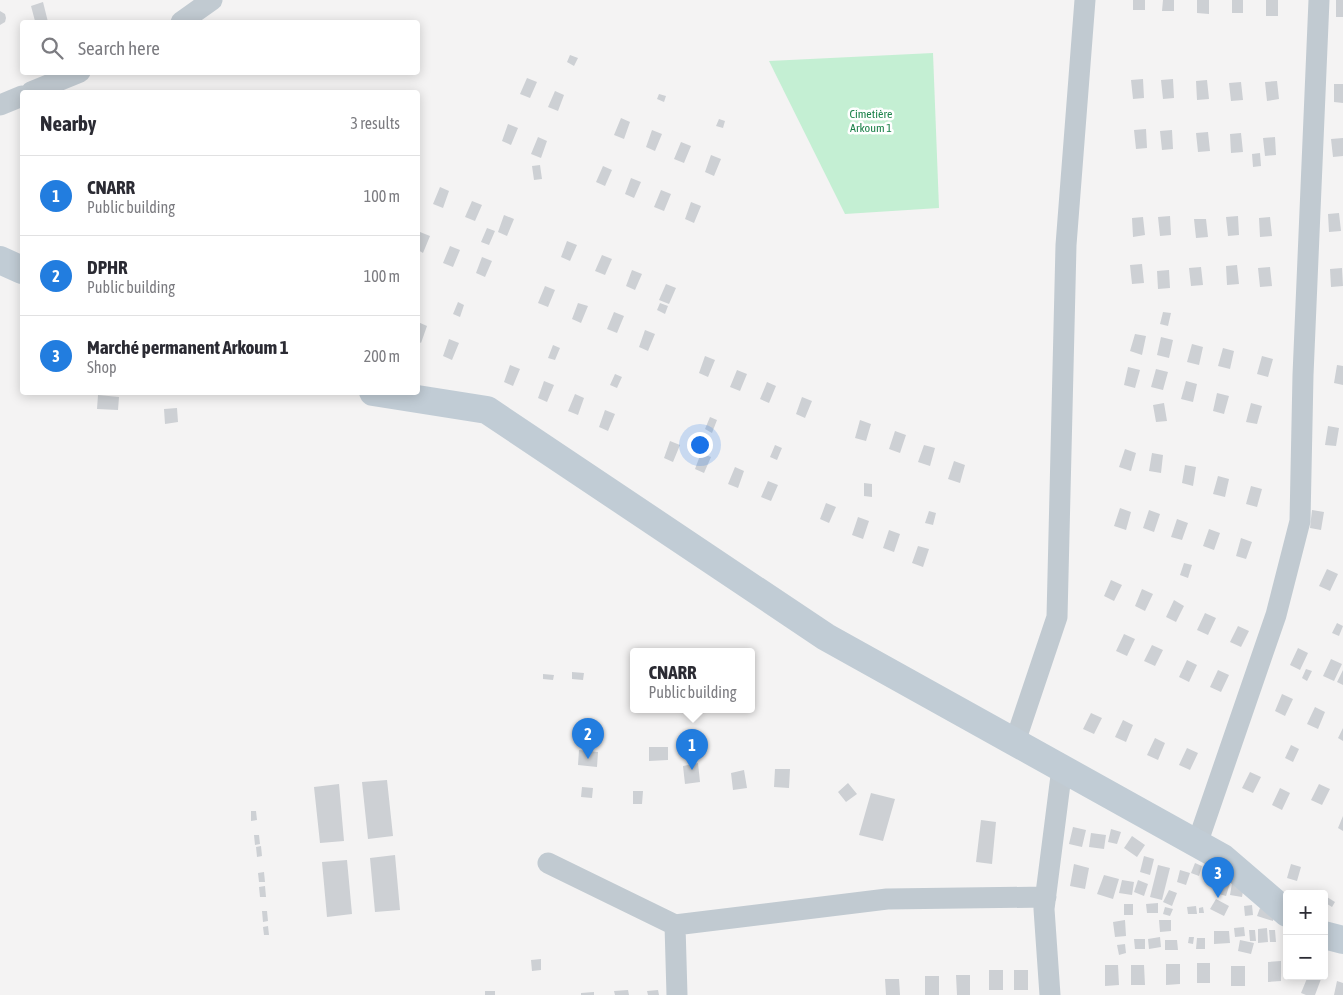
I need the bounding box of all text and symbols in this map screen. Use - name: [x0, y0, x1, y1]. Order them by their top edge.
- search box: [20, 20, 420, 75]
- icon: search: [38, 34, 66, 62]
- text: Search here: [78, 37, 160, 59]
- park label: Cimetière Arkoum 1: [850, 107, 892, 135]
- text: Nearby: [40, 111, 96, 135]
- text: 3 results: [350, 114, 400, 132]
- text: CNARR: [87, 176, 135, 198]
- text: 1: [52, 187, 60, 205]
- text: 100 m: [364, 187, 400, 205]
- text: Public building: [87, 198, 175, 216]
- text: DPHR: [87, 256, 128, 278]
- text: 2: [52, 267, 60, 285]
- text: 100 m: [364, 267, 400, 285]
- text: Public building: [87, 278, 175, 296]
- text: Marché permanent Arkoum 1: [87, 336, 289, 358]
- text: 3: [52, 347, 60, 365]
- text: 200 m: [364, 347, 400, 365]
- text: Shop: [87, 358, 117, 376]
- your location: [687, 432, 713, 458]
- popup: [630, 648, 755, 713]
- text: CNARR: [648, 661, 696, 683]
- text: Public building: [648, 683, 737, 701]
- pin: 2: [572, 718, 604, 759]
- pin: 1: [676, 729, 708, 770]
- pin: 3: [1202, 857, 1234, 898]
- map controls: [1283, 890, 1328, 980]
- button: +: [1283, 890, 1328, 935]
- button: −: [1283, 935, 1328, 980]

